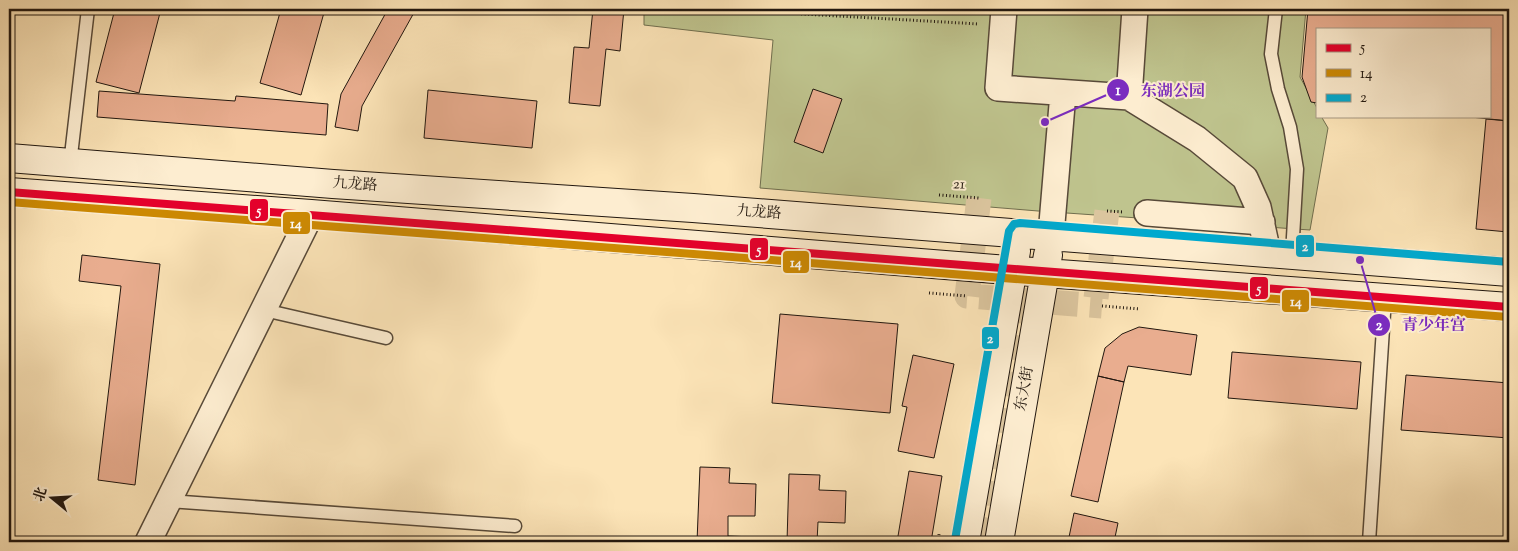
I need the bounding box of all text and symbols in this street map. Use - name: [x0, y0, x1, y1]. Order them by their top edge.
- legend: [1316, 28, 1490, 118]
- text: 5: [1359, 38, 1365, 59]
- text: 14: [1360, 64, 1373, 85]
- callout: 东湖公园: [1106, 74, 1215, 105]
- text: 1: [1115, 81, 1121, 102]
- text: 东湖公园: [1141, 81, 1205, 104]
- text: 2: [1360, 88, 1367, 109]
- street label: 九龙路: [332, 173, 378, 197]
- street label: 21: [952, 174, 966, 196]
- line badge: 5: [249, 198, 269, 222]
- street label: 九龙路: [736, 201, 782, 225]
- text: 5: [256, 202, 262, 222]
- line badge: 14: [282, 211, 311, 235]
- text: 14: [290, 215, 302, 235]
- line badge: 2: [1295, 234, 1315, 258]
- line badge: 5: [749, 237, 769, 261]
- text: 2: [1302, 238, 1309, 258]
- text: 5: [756, 241, 762, 261]
- line badge: 14: [782, 250, 810, 274]
- text: 14: [790, 254, 802, 274]
- line badge: 5: [1249, 276, 1269, 300]
- text: 5: [1256, 280, 1262, 300]
- line badge: 14: [1281, 289, 1310, 313]
- text: 14: [1290, 293, 1302, 313]
- callout: 青少年宫: [1367, 309, 1476, 340]
- text: 青少年宫: [1402, 315, 1466, 338]
- text: 2: [1375, 316, 1383, 337]
- line badge: 2: [981, 326, 1000, 350]
- text: 2: [987, 330, 994, 350]
- street label: 东大街: [1011, 365, 1039, 413]
- north arrow: [28, 474, 78, 524]
- text: 北: [30, 485, 53, 504]

